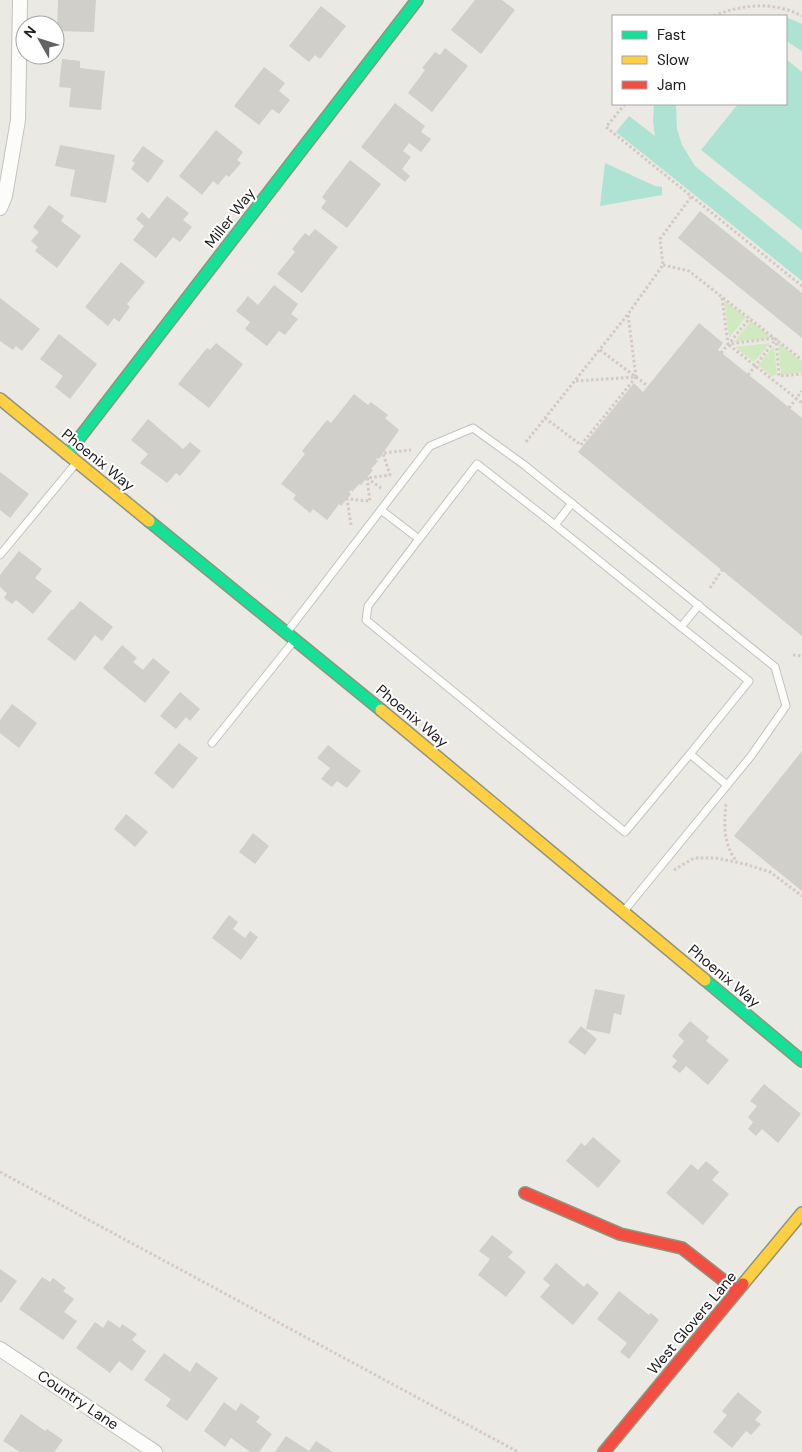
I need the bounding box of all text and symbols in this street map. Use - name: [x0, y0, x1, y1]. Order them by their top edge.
- north arrow: [15, 15, 65, 65]
- legend: [612, 15, 787, 105]
- text: N: [20, 22, 40, 41]
- text: Fast: [657, 25, 686, 45]
- text: Slow: [657, 50, 690, 70]
- text: Jam: [657, 75, 686, 95]
- street label: Miller Way: [200, 183, 260, 252]
- street label: Phoenix Way: [57, 424, 139, 496]
- street label: Phoenix Way: [372, 680, 453, 753]
- street label: Phoenix Way: [684, 940, 765, 1013]
- street label: West Glovers Lane: [643, 1267, 741, 1379]
- street label: Country Lane: [34, 1365, 122, 1435]

